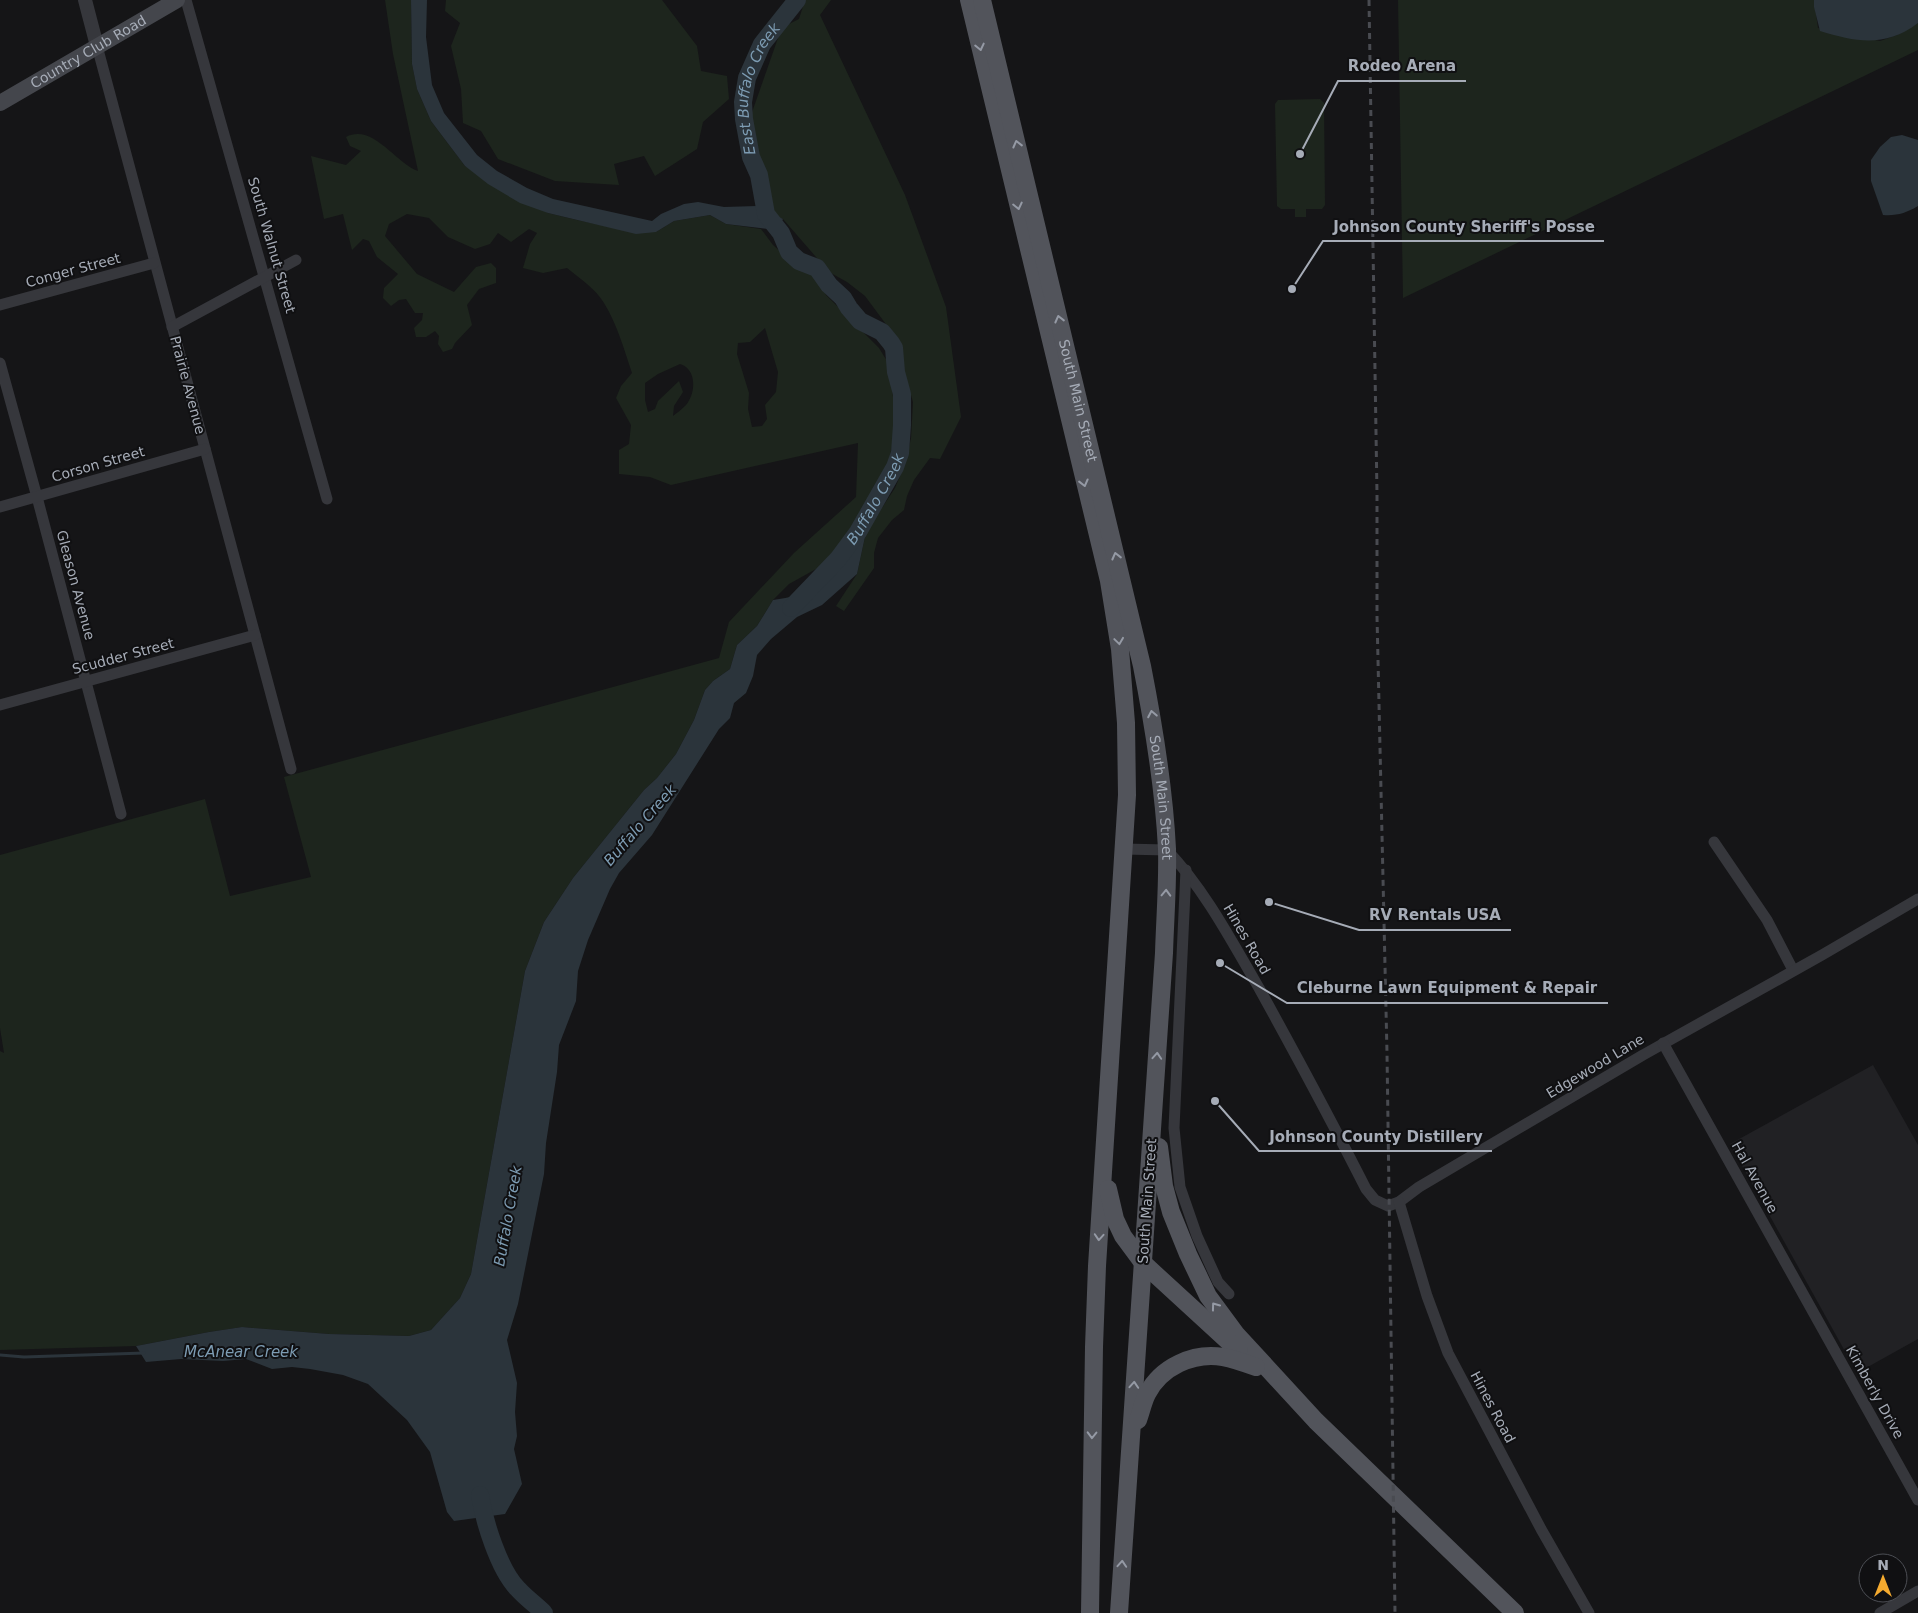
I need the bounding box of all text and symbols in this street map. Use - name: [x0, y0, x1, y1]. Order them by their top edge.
- street label: Country Club Road: [27, 12, 149, 92]
- water label: East Buffalo Creek: [734, 19, 785, 156]
- one-way arrow: [974, 43, 985, 52]
- callout: Rodeo Arena: [1338, 51, 1466, 81]
- text: Rodeo Arena: [1348, 57, 1456, 75]
- one-way arrow: [1012, 140, 1023, 149]
- street label: South Walnut Street: [245, 175, 299, 315]
- one-way arrow: [1012, 201, 1023, 210]
- callout: Johnson County Sheriff's Posse: [1323, 211, 1604, 241]
- text: Johnson County Sheriff's Posse: [1332, 218, 1595, 236]
- street label: Conger Street: [24, 250, 123, 290]
- one-way arrow: [1054, 315, 1065, 324]
- street label: Prairie Avenue: [167, 334, 209, 436]
- street label: South Main Street: [1056, 338, 1101, 464]
- street label: Corson Street: [50, 443, 147, 485]
- water label: Buffalo Creek: [843, 450, 908, 548]
- one-way arrow: [1078, 478, 1089, 487]
- street label: Gleason Avenue: [54, 528, 98, 642]
- one-way arrow: [1111, 551, 1122, 560]
- street label: Scudder Street: [70, 635, 176, 677]
- one-way arrow: [1113, 638, 1124, 646]
- one-way arrow: [1147, 710, 1157, 719]
- street label: South Main Street: [1147, 734, 1175, 861]
- water label: Buffalo Creek: [600, 780, 681, 869]
- one-way arrow: [1161, 889, 1171, 897]
- callout: RV Rentals USA: [1359, 900, 1511, 930]
- street label: Hines Road: [1220, 901, 1274, 977]
- text: RV Rentals USA: [1369, 906, 1501, 924]
- callout: Cleburne Lawn Equipment & Repair: [1287, 973, 1608, 1003]
- text: Cleburne Lawn Equipment & Repair: [1297, 979, 1598, 997]
- street label: Edgewood Lane: [1543, 1031, 1647, 1101]
- one-way arrow: [1151, 1051, 1162, 1059]
- callout: Johnson County Distillery: [1259, 1121, 1492, 1151]
- text: Johnson County Distillery: [1268, 1128, 1483, 1146]
- street label: South Main Street: [1135, 1137, 1159, 1264]
- street label: Hal Avenue: [1729, 1138, 1781, 1216]
- water label: Buffalo Creek: [490, 1163, 526, 1268]
- one-way arrow: [1094, 1234, 1105, 1242]
- one-way arrow: [1212, 1302, 1221, 1311]
- water label: McAnear Creek: [184, 1343, 299, 1361]
- street label: Kimberly Drive: [1843, 1343, 1907, 1441]
- street label: Hines Road: [1467, 1368, 1519, 1446]
- one-way arrow: [1129, 1381, 1140, 1389]
- one-way arrow: [1087, 1432, 1097, 1439]
- north arrow: [1858, 1553, 1908, 1603]
- text: N: [1877, 1557, 1889, 1573]
- one-way arrow: [1117, 1560, 1128, 1568]

